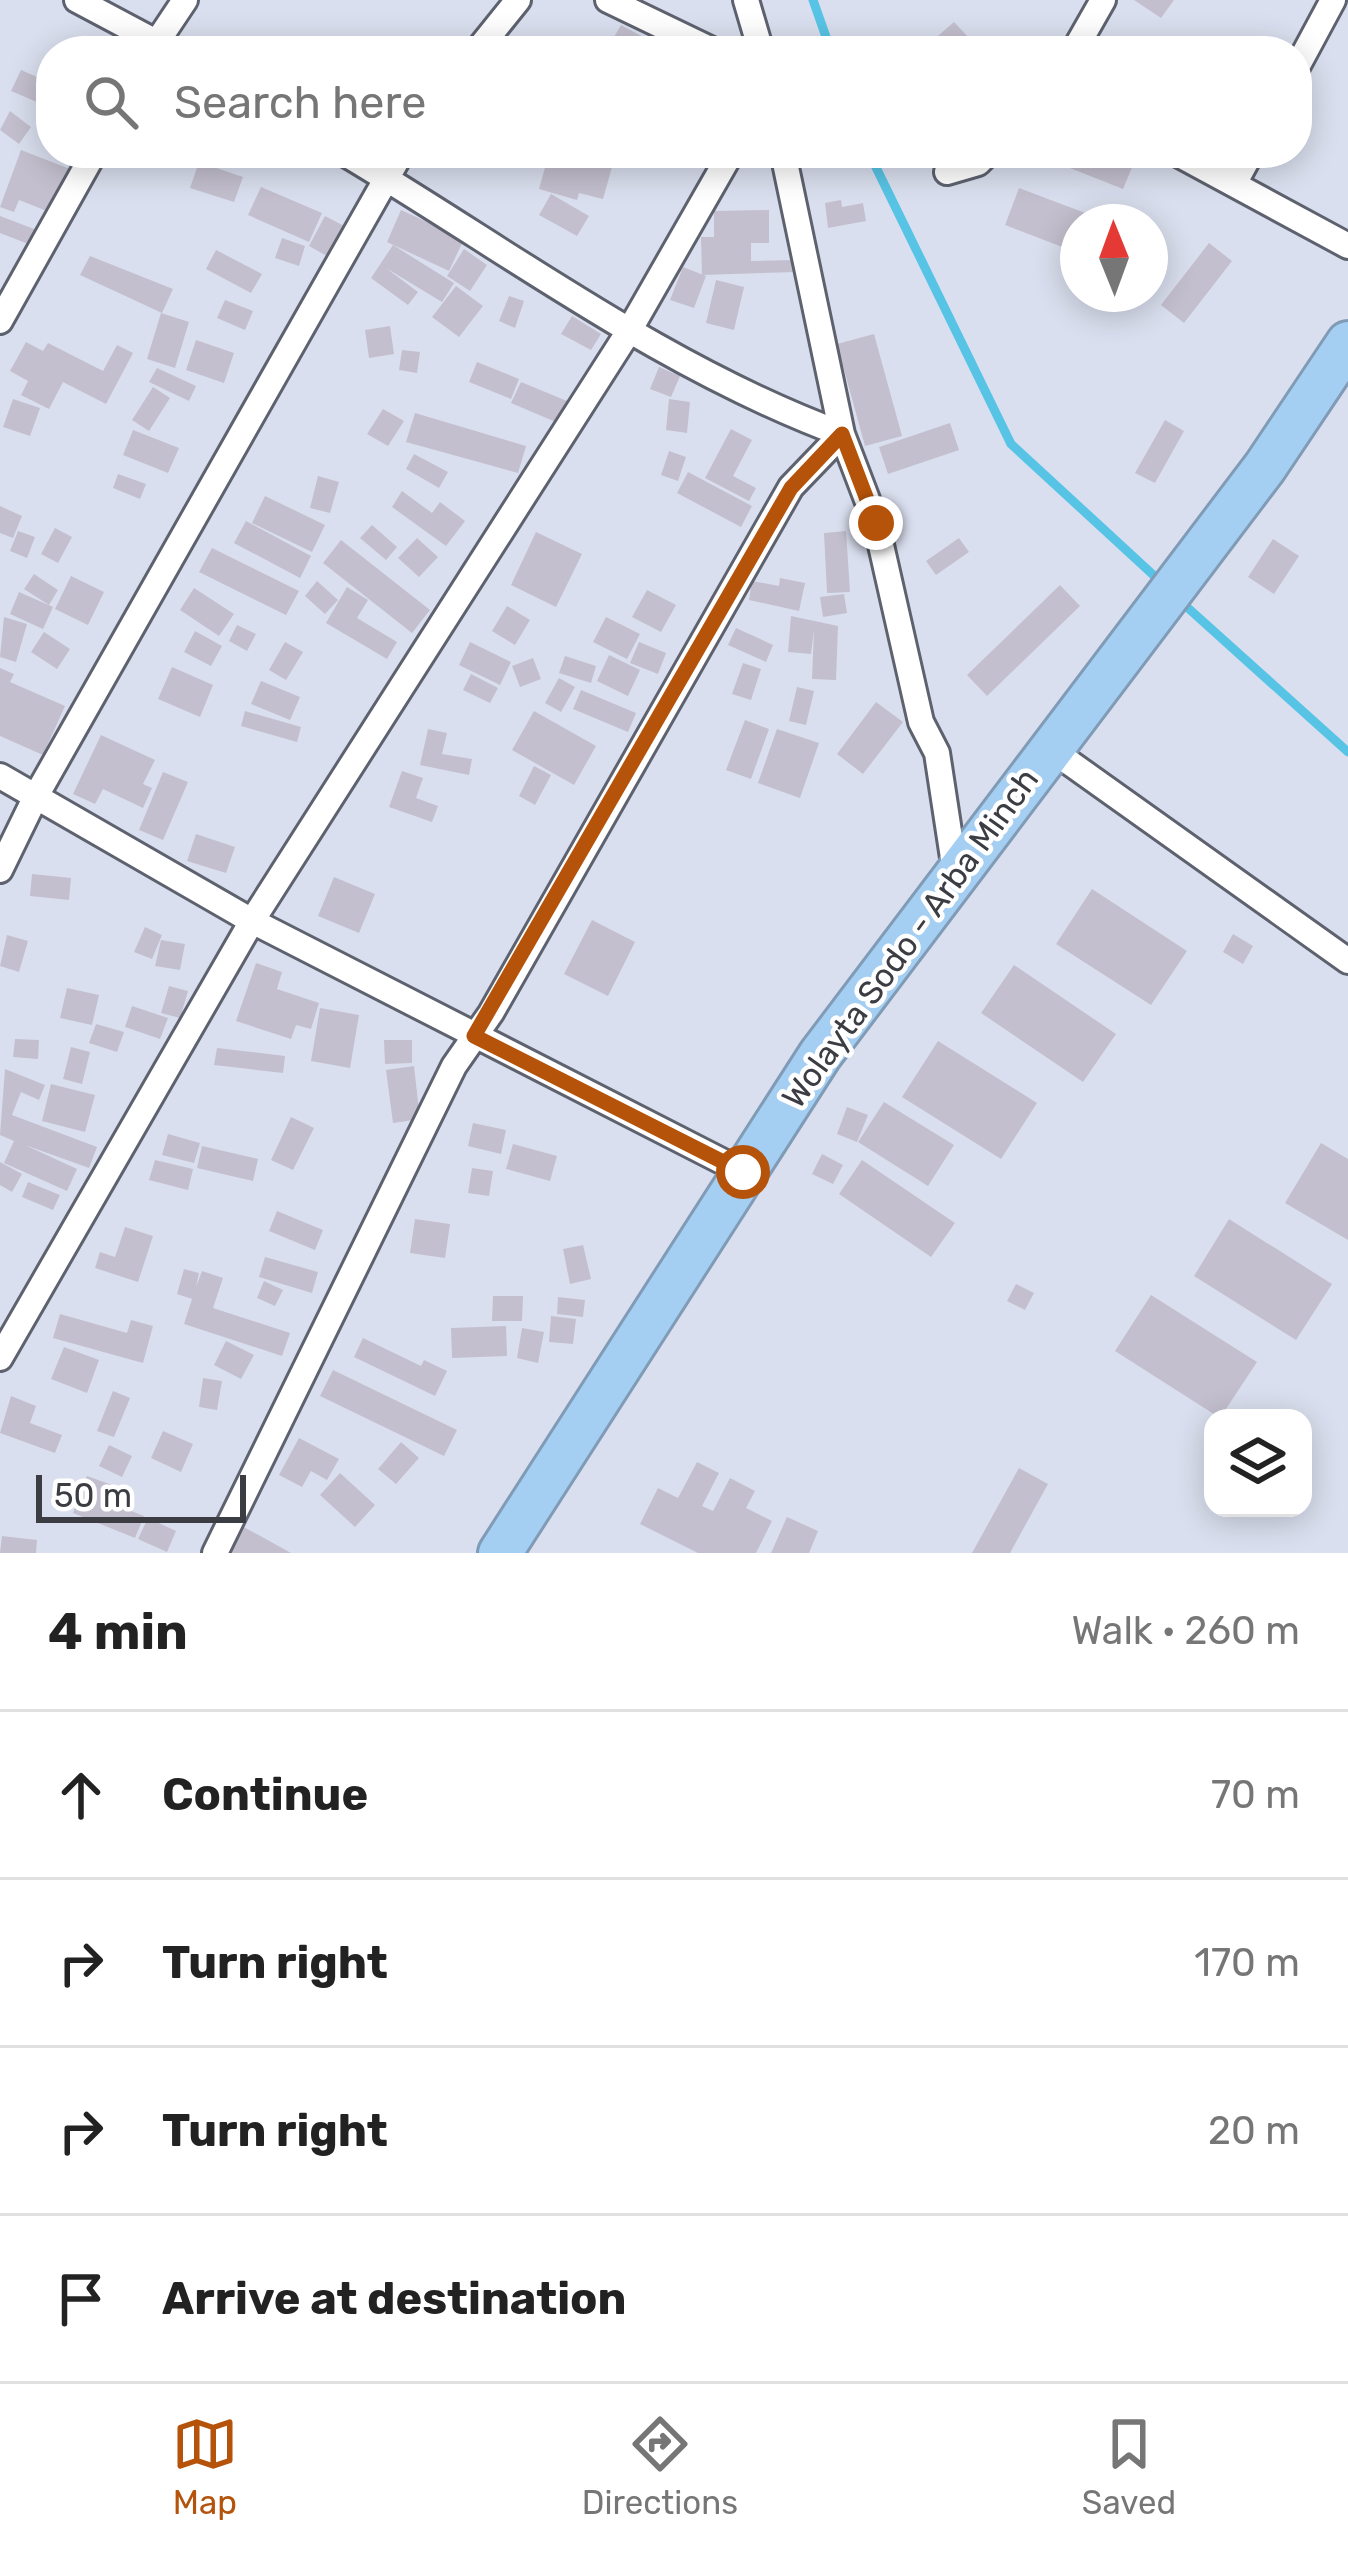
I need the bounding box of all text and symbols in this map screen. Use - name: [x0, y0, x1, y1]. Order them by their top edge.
- search box: [36, 36, 1312, 168]
- icon: search: [78, 69, 144, 135]
- text: Search here: [174, 76, 426, 129]
- north arrow: [1060, 204, 1168, 312]
- route end: [849, 496, 903, 550]
- street label: Wolayta Sodo - Arba Minch: [774, 761, 1046, 1115]
- route start: [716, 1145, 770, 1199]
- map controls: [1204, 1409, 1312, 1517]
- button: layers: [1204, 1409, 1312, 1517]
- scale bar: [36, 1469, 246, 1522]
- text: 50 m: [54, 1476, 132, 1515]
- text: 4 min: [48, 1601, 188, 1662]
- text: Walk · 260 m: [1071, 1608, 1300, 1654]
- icon: ahead: [48, 1762, 114, 1828]
- text: Continue: [162, 1768, 368, 1821]
- text: 70 m: [1211, 1772, 1300, 1818]
- icon: right: [48, 1930, 114, 1996]
- text: Turn right: [162, 1936, 388, 1989]
- text: 170 m: [1194, 1940, 1300, 1986]
- icon: right: [48, 2098, 114, 2164]
- text: Turn right: [162, 2104, 388, 2157]
- text: 20 m: [1208, 2108, 1300, 2154]
- icon: arrive: [48, 2266, 114, 2332]
- text: Arrive at destination: [162, 2272, 627, 2325]
- tab: Map: [172, 2411, 238, 2522]
- tab: Directions: [582, 2411, 738, 2522]
- tab: Saved: [1082, 2411, 1176, 2522]

